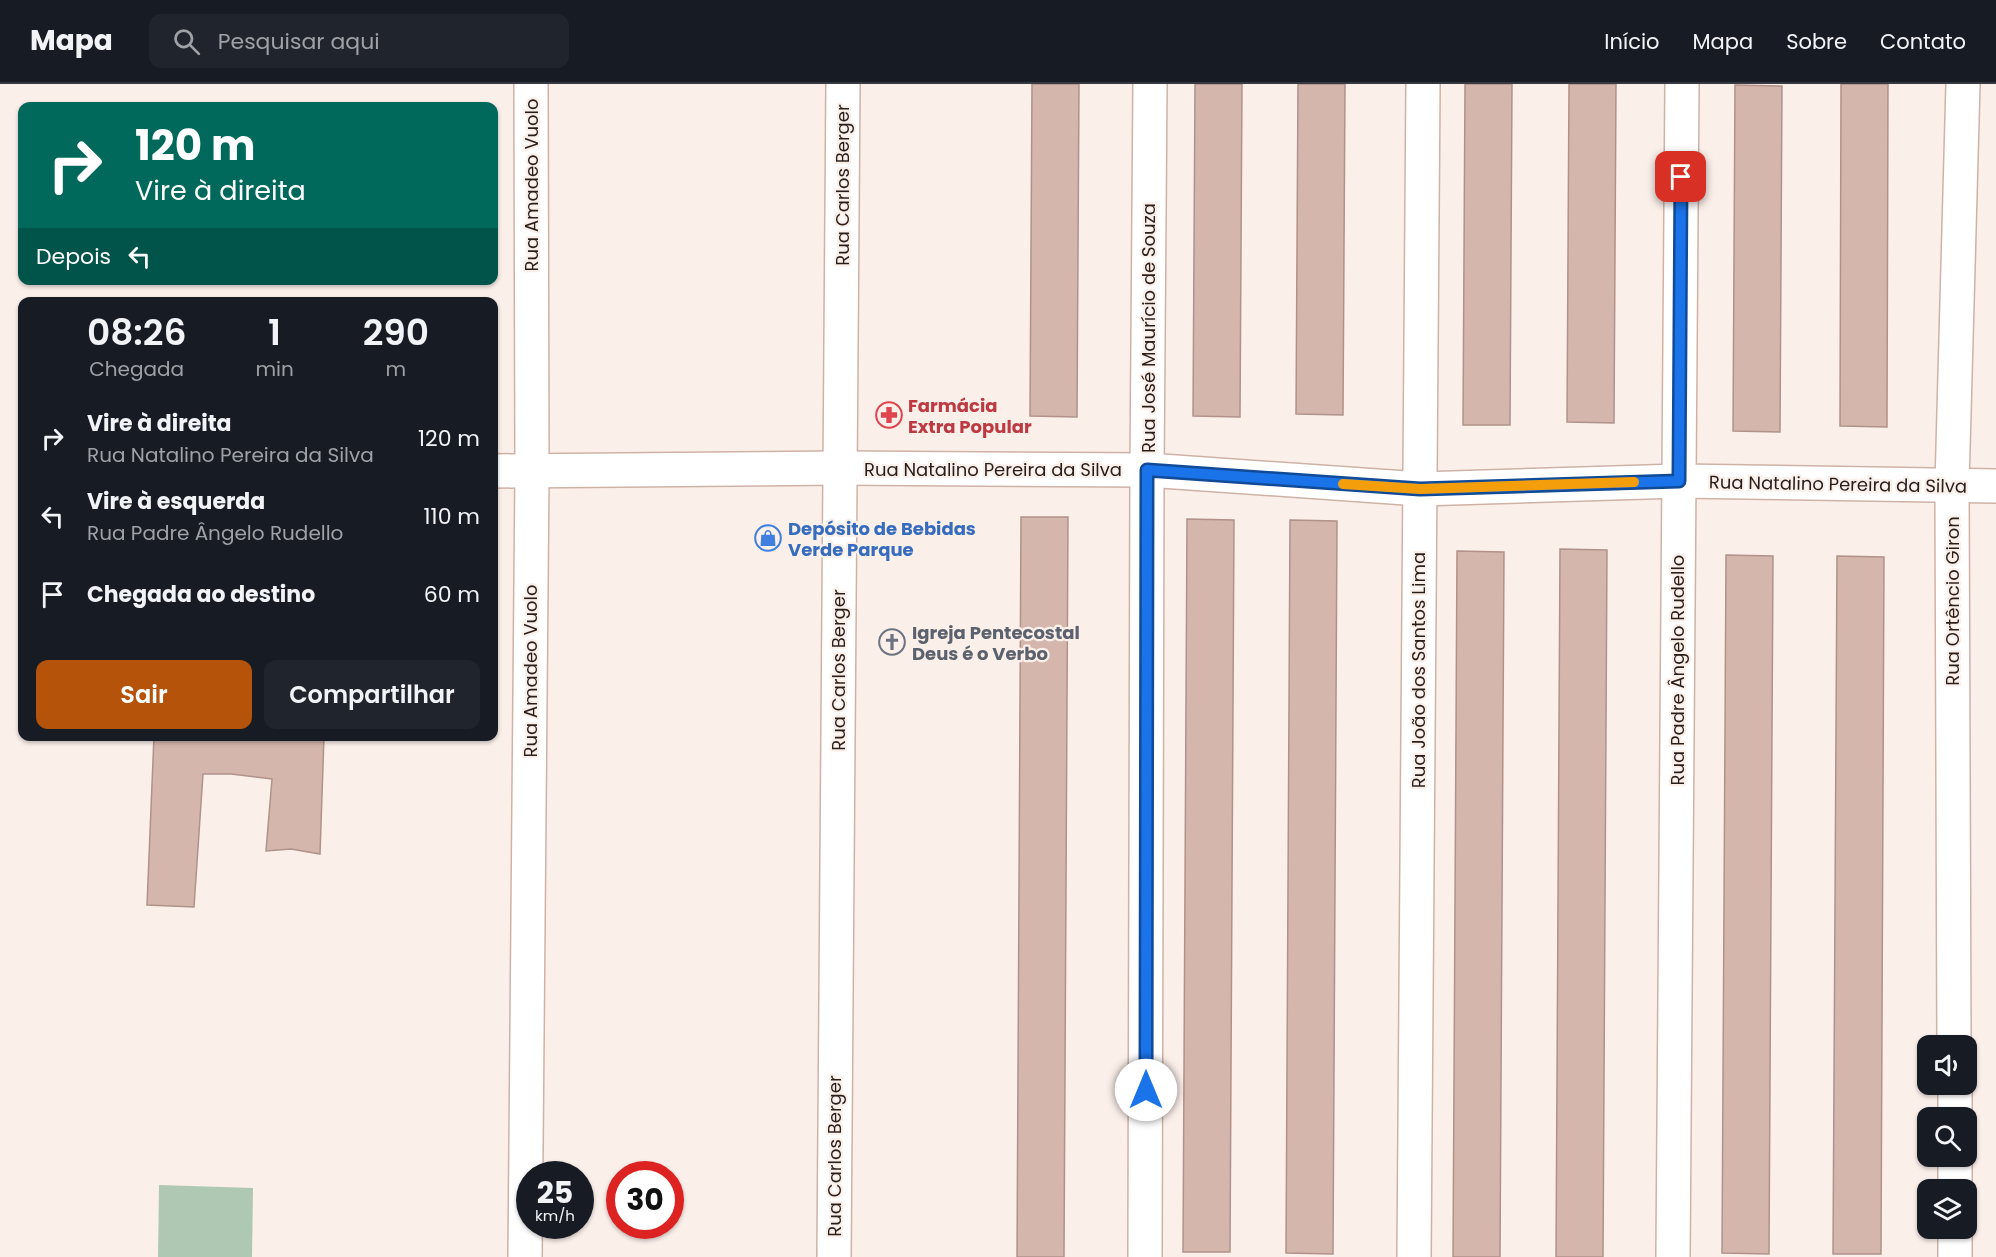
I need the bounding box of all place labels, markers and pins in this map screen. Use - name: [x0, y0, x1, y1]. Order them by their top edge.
- pin: [1655, 151, 1706, 202]
- place label: Farmácia Extra Popular: [908, 393, 1032, 439]
- pharmacy icon: Farmácia Extra Popular: [874, 400, 904, 430]
- place label: Depósito de Bebidas Verde Parque: [788, 516, 976, 562]
- shop icon: Depósito de Bebidas Verde Parque: [753, 523, 783, 553]
- place label: Igreja Pentecostal Deus é o Verbo: [912, 620, 1080, 666]
- church icon: Igreja Pentecostal Deus é o Verbo: [877, 627, 907, 657]

